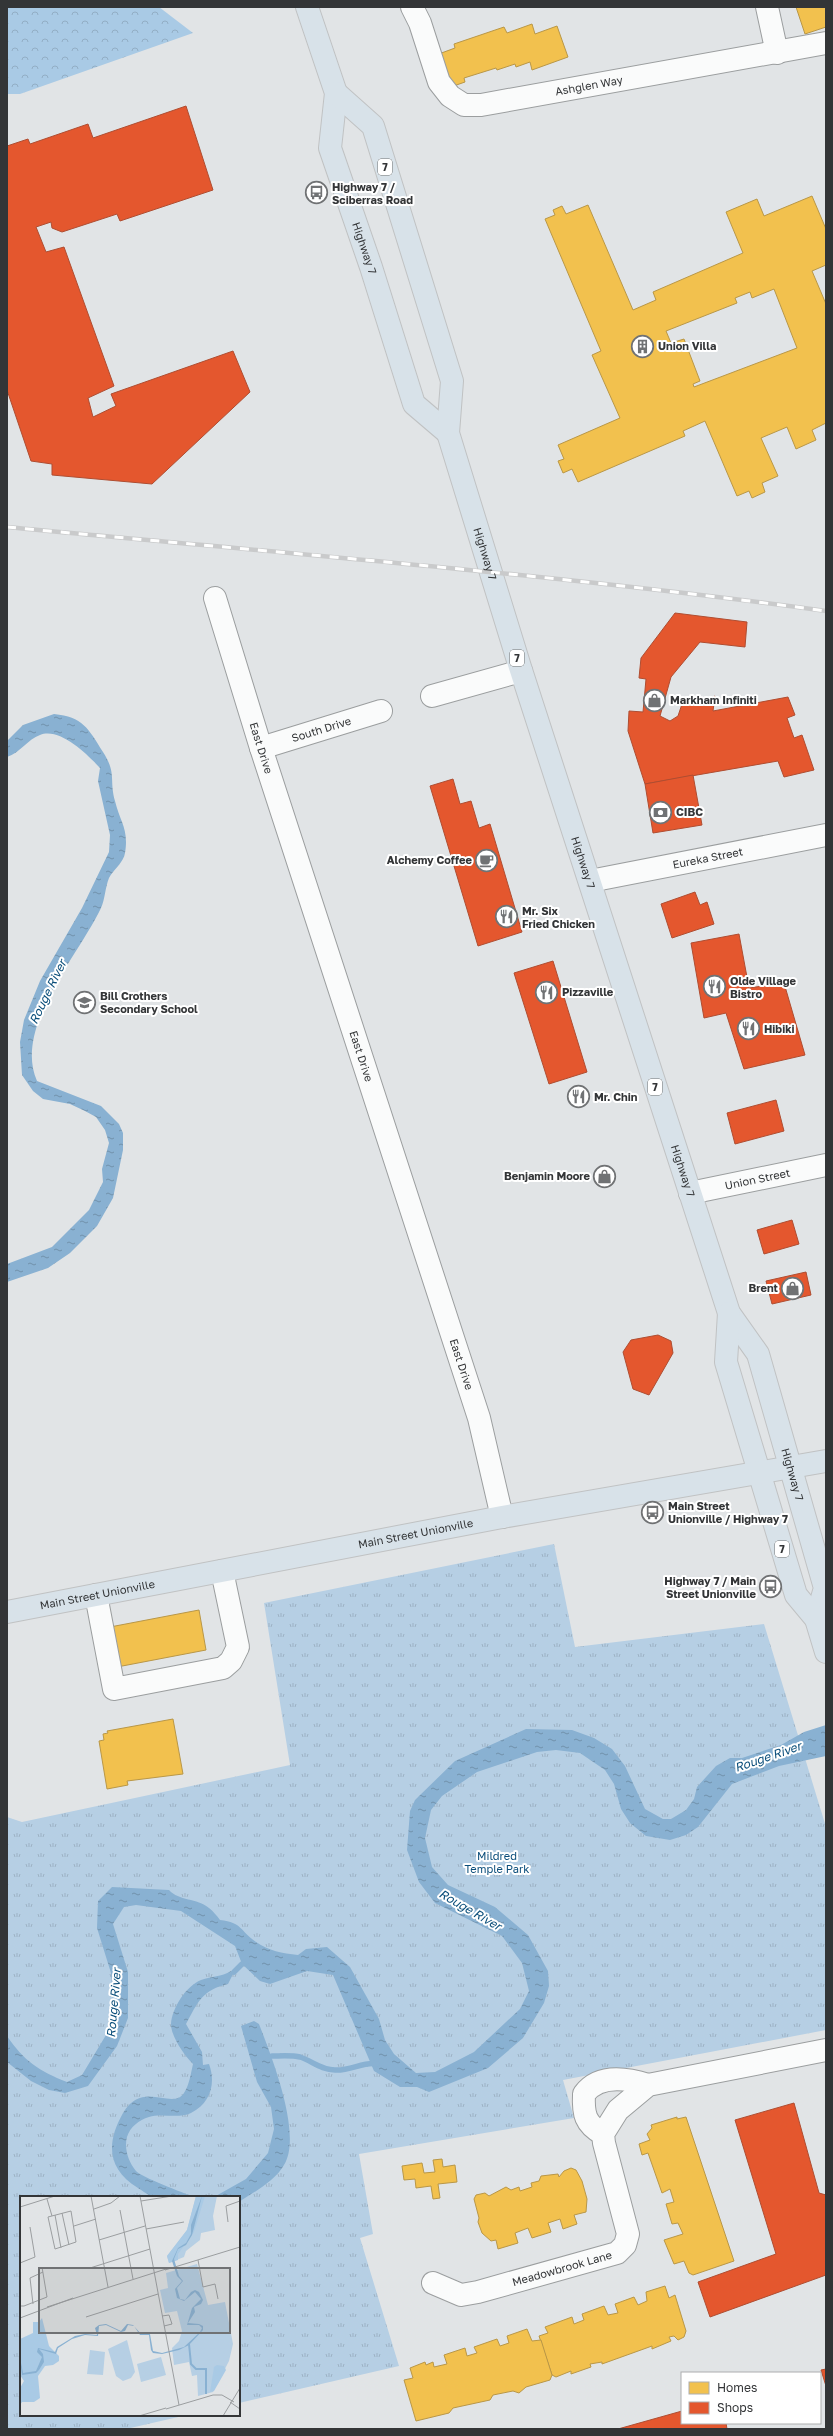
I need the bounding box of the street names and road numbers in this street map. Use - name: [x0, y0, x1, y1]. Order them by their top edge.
- street label: Ashglen Way: [554, 73, 624, 98]
- road number: 7: [378, 159, 392, 175]
- street label: Highway 7: [350, 220, 380, 276]
- street label: Highway 7: [471, 526, 500, 582]
- road number: 7: [510, 650, 524, 666]
- street label: South Drive: [290, 714, 352, 744]
- street label: East Drive: [248, 721, 276, 775]
- street label: Highway 7: [569, 835, 598, 890]
- street label: Eureka Street: [671, 844, 744, 871]
- street label: East Drive: [347, 1029, 376, 1083]
- road number: 7: [648, 1079, 662, 1095]
- street label: Highway 7: [669, 1143, 698, 1199]
- street label: Union Street: [724, 1166, 791, 1192]
- street label: East Drive: [448, 1337, 476, 1391]
- street label: Highway 7: [779, 1446, 807, 1502]
- street label: Main Street Unionville: [357, 1516, 474, 1551]
- road number: 7: [775, 1541, 789, 1557]
- street label: Main Street Unionville: [39, 1577, 156, 1612]
- street label: Meadowbrook Lane: [510, 2248, 613, 2288]

